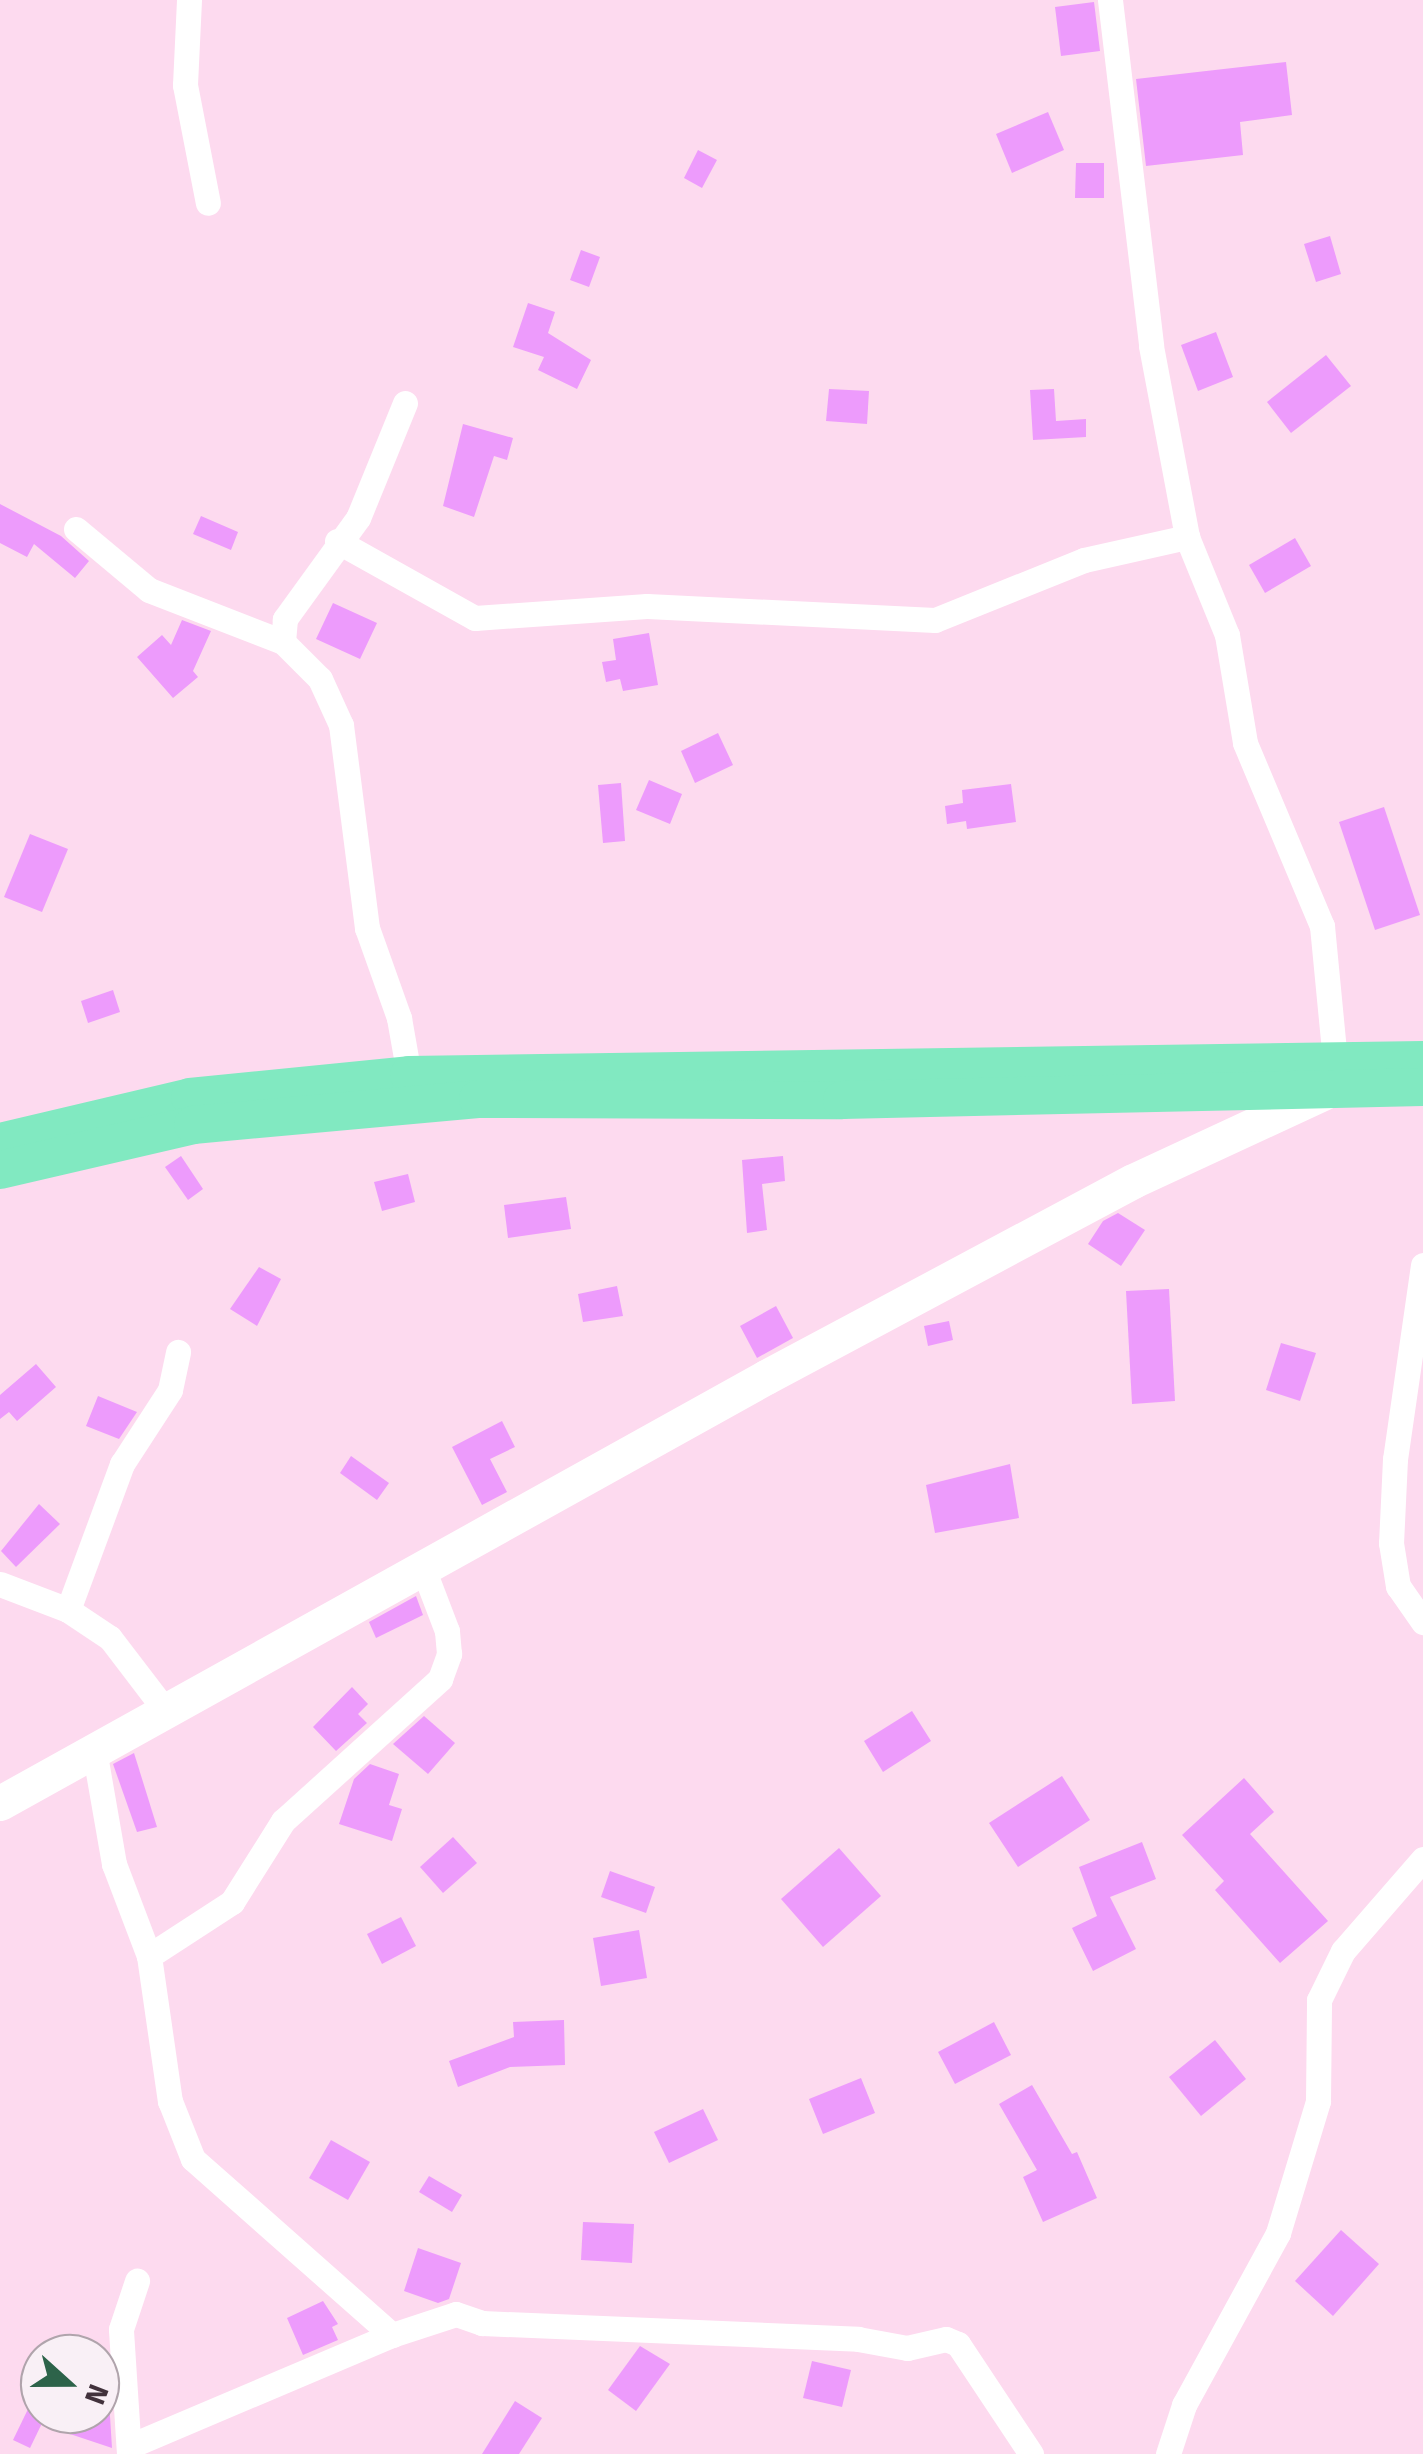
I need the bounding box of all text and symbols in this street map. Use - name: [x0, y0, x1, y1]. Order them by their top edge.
- north arrow: [20, 2334, 120, 2434]
- text: N: [78, 2380, 115, 2409]

